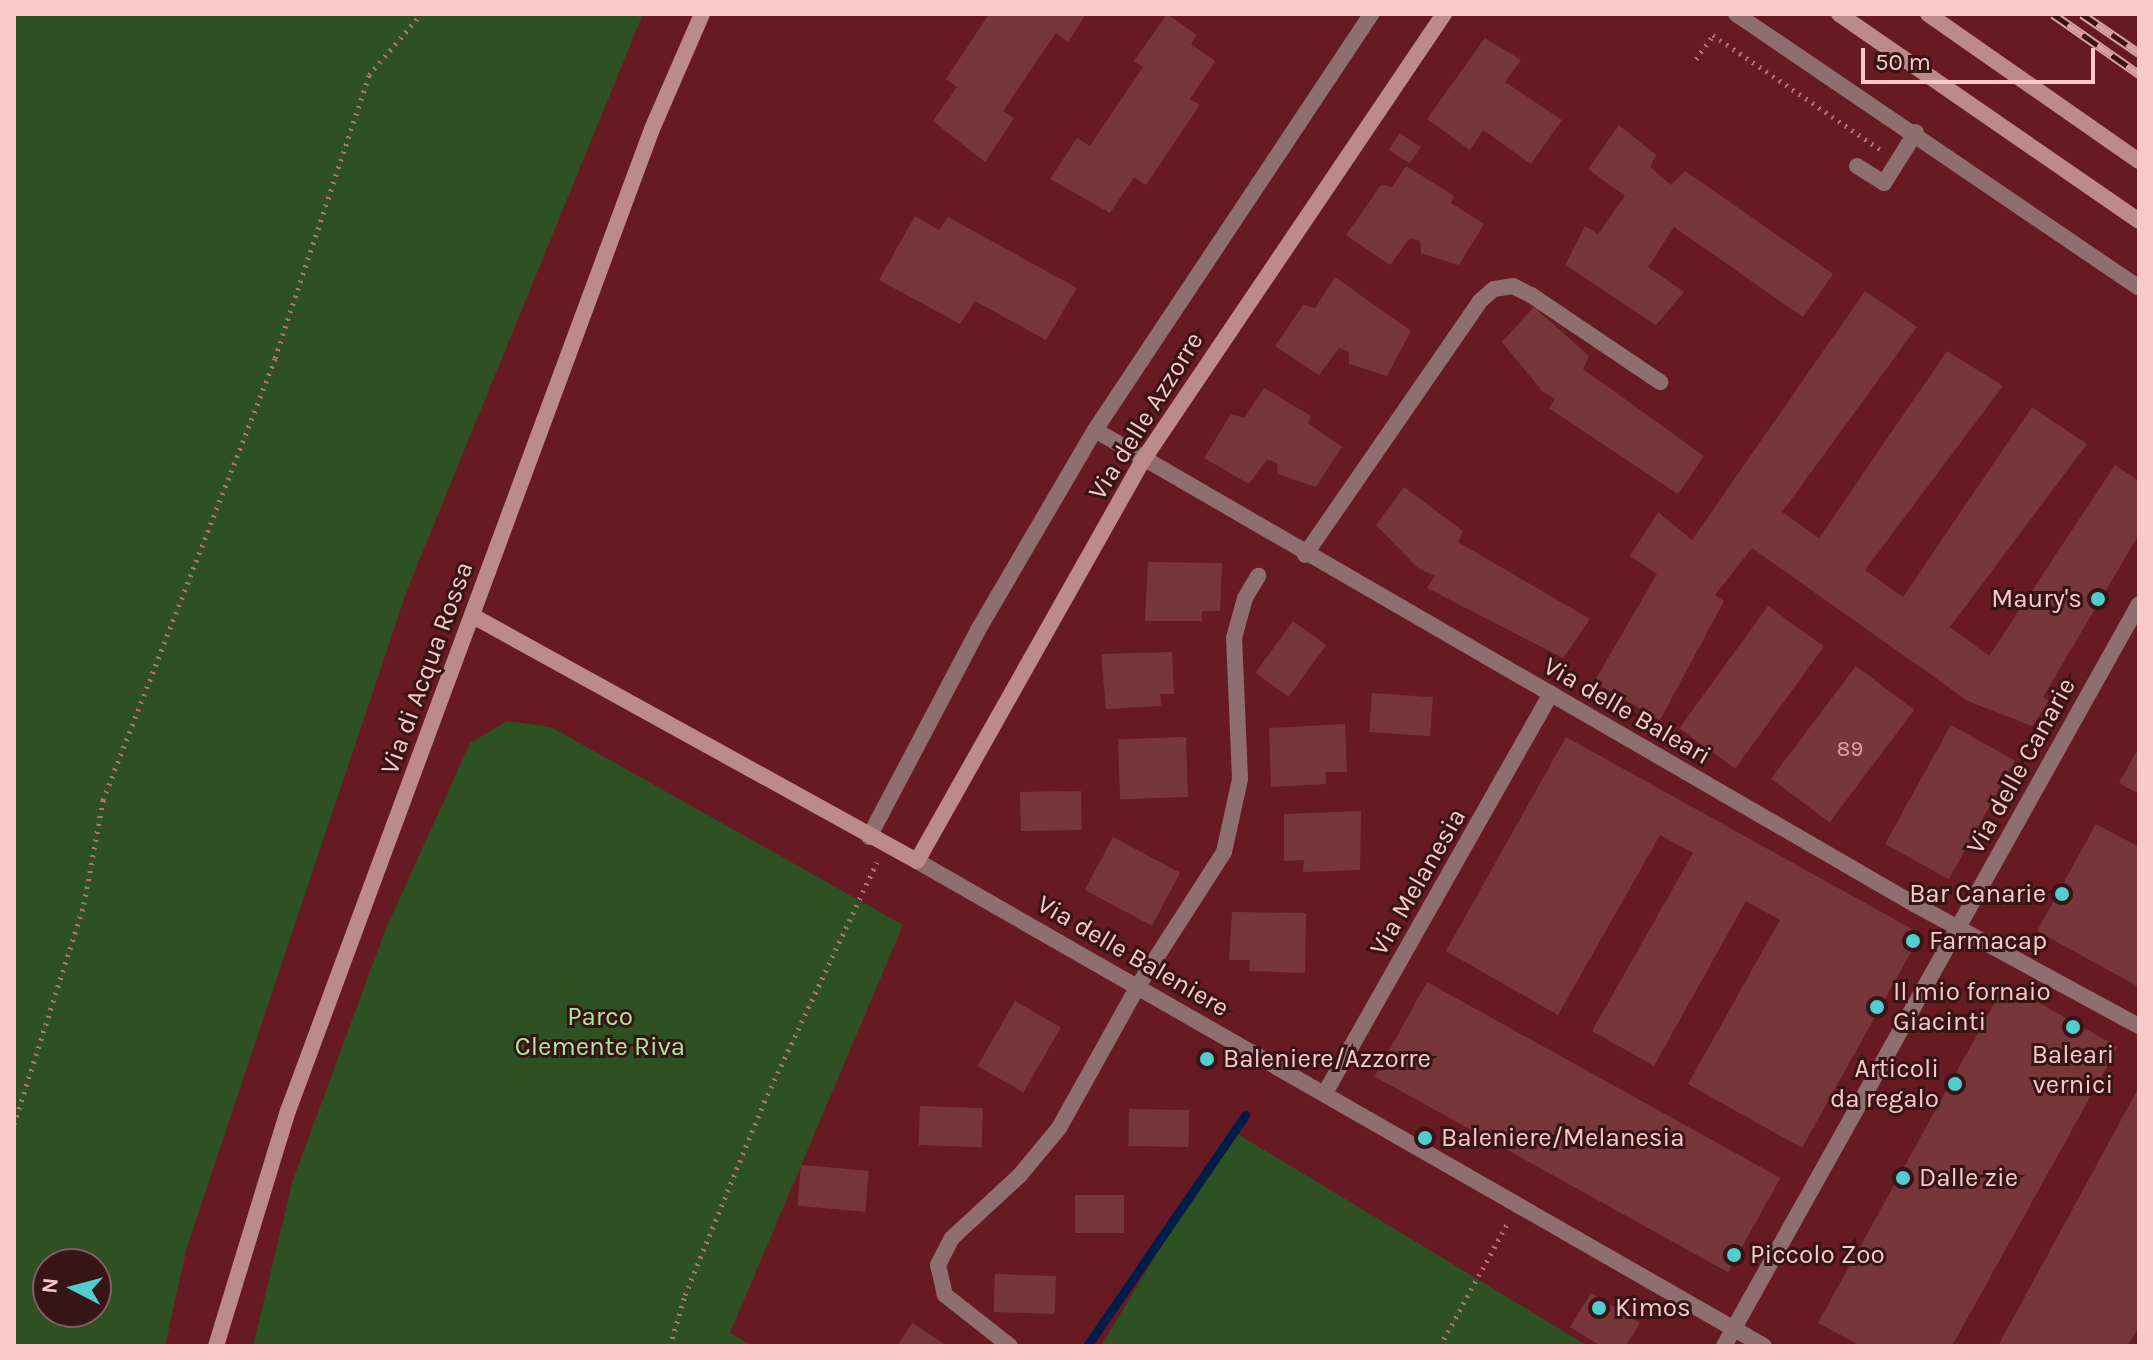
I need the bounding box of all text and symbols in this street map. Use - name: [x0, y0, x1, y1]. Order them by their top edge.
- scale bar: [1865, 32, 2099, 82]
- text: 50 m: [1875, 48, 1931, 76]
- street label: Via delle Azzorre: [1082, 326, 1210, 506]
- street label: Via di Acqua Rossa: [374, 558, 480, 778]
- place label: Maury's: [1991, 583, 2082, 615]
- marker: Maury's: [2089, 590, 2107, 608]
- street label: Via delle Baleari: [1538, 650, 1716, 772]
- street label: Via delle Canarie: [1960, 673, 2082, 859]
- house number: 89: [1837, 737, 1863, 763]
- street label: Via Melanesia: [1363, 803, 1473, 961]
- place label: Bar Canarie: [1909, 878, 2046, 910]
- marker: Bar Canarie: [2053, 885, 2071, 903]
- street label: Via delle Baleniere: [1032, 888, 1234, 1024]
- place label: Farmacap: [1929, 925, 2047, 957]
- marker: Farmacap: [1904, 932, 1922, 950]
- place label: Il mio fornaio Giacinti: [1893, 976, 2051, 1038]
- marker: Il mio fornaio Giacinti: [1868, 998, 1886, 1016]
- park label: Parco Clemente Riva: [515, 1001, 685, 1062]
- marker: Baleari vernici: [2064, 1018, 2082, 1036]
- place label: Baleari vernici: [2032, 1039, 2114, 1100]
- place label: Baleniere/Azzorre: [1223, 1043, 1431, 1075]
- marker: Baleniere/Azzorre: [1198, 1050, 1216, 1068]
- place label: Articoli da regalo: [1830, 1053, 1939, 1114]
- marker: Articoli da regalo: [1946, 1075, 1964, 1093]
- place label: Baleniere/Melanesia: [1441, 1122, 1685, 1154]
- marker: Baleniere/Melanesia: [1416, 1129, 1434, 1147]
- place label: Dalle zie: [1919, 1162, 2018, 1194]
- marker: Dalle zie: [1894, 1169, 1912, 1187]
- place label: Piccolo Zoo: [1750, 1239, 1885, 1271]
- marker: Piccolo Zoo: [1725, 1246, 1743, 1264]
- north arrow: [32, 1248, 112, 1328]
- text: N: [36, 1276, 64, 1295]
- place label: Kimos: [1615, 1292, 1691, 1324]
- marker: Kimos: [1590, 1299, 1608, 1317]

